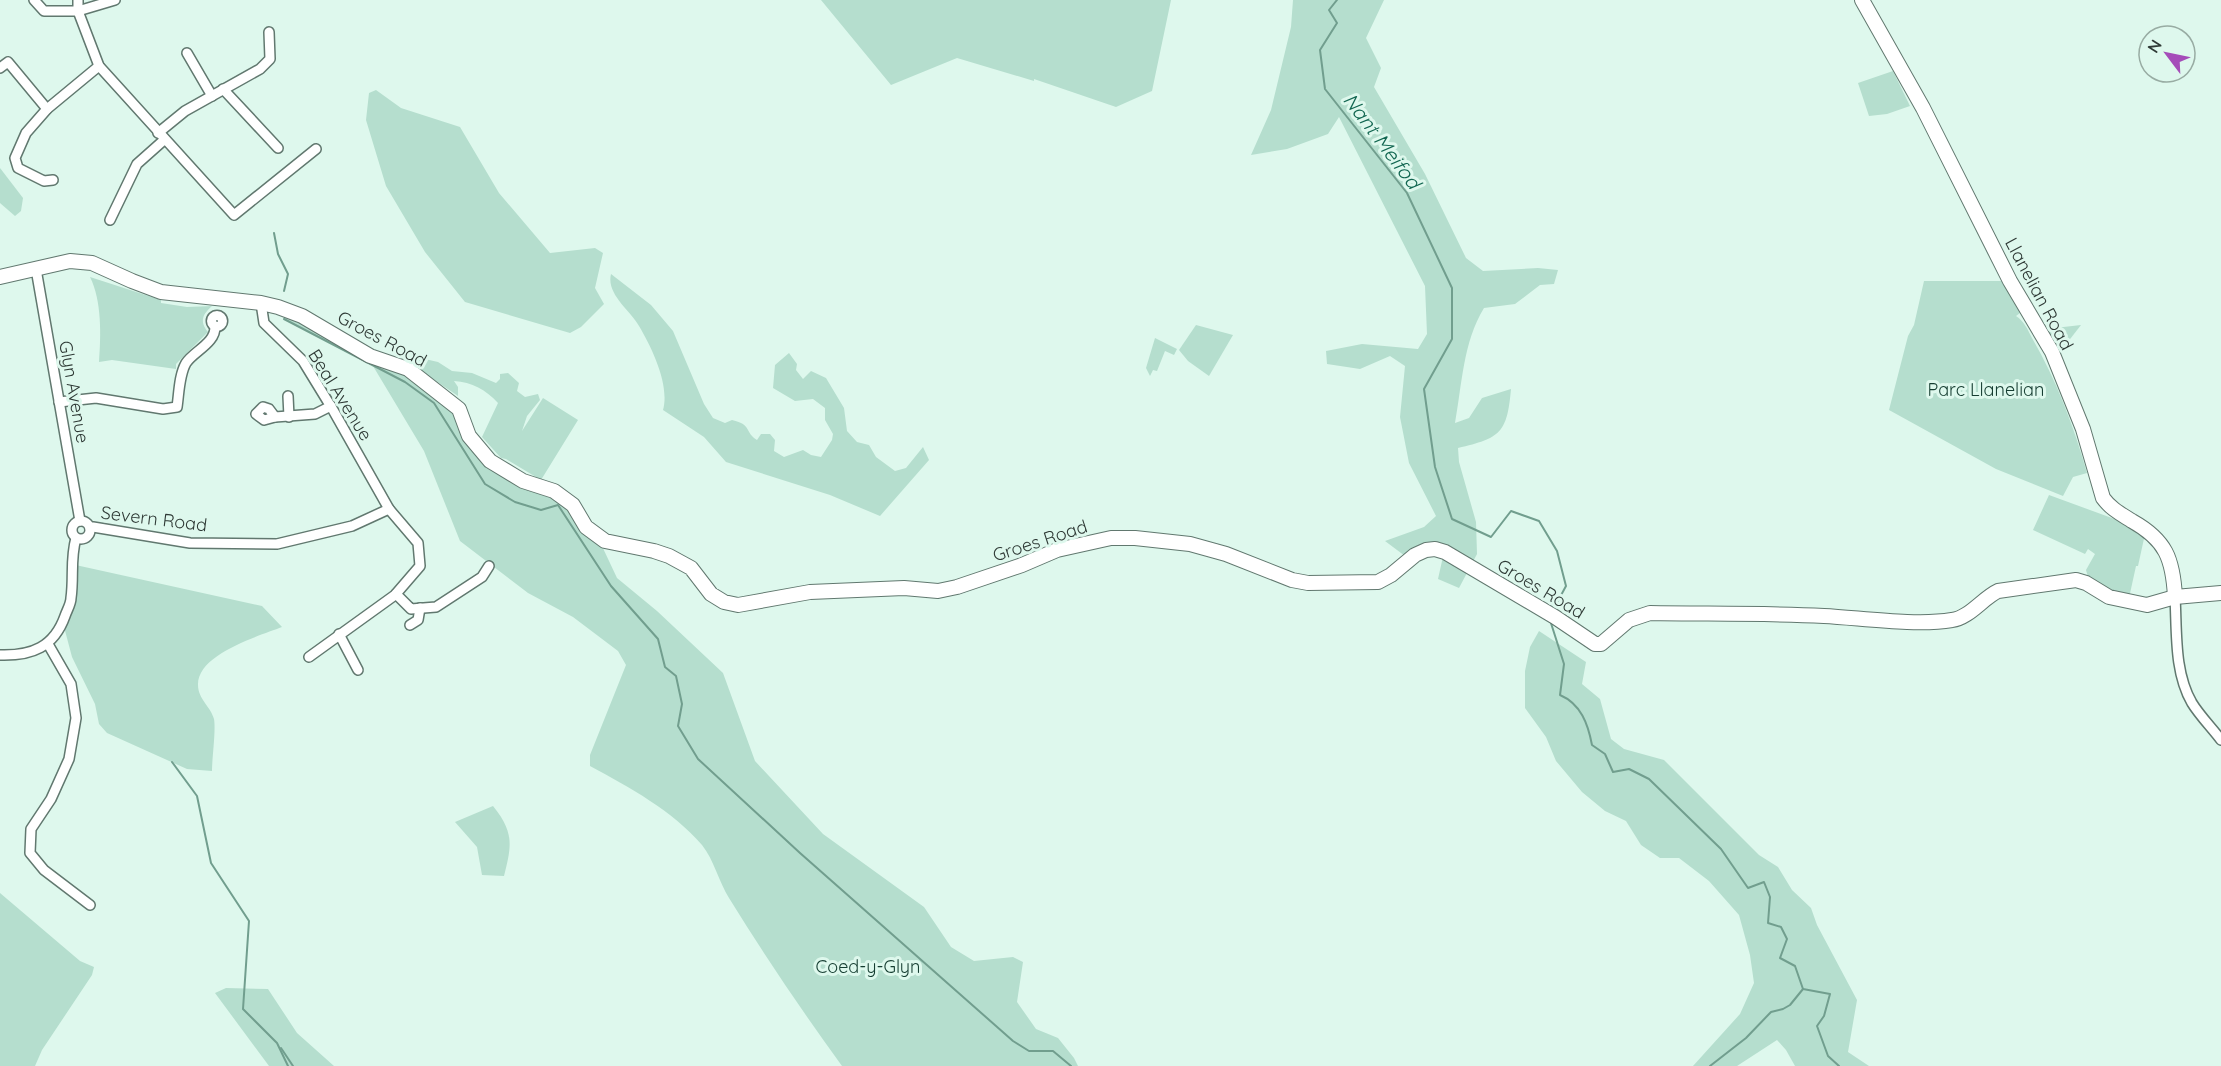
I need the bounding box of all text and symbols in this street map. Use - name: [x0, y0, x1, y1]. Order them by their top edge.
- north arrow: [2137, 24, 2197, 84]
- text: N: [2143, 36, 2166, 56]
- water label: Nant Meifod: [1338, 88, 1428, 196]
- street label: Llanelian Road: [2000, 234, 2079, 354]
- street label: Groes Road: [334, 305, 431, 372]
- street label: Glyn Avenue: [54, 339, 95, 445]
- street label: Beal Avenue: [303, 345, 378, 445]
- park label: Parc Llanelian: [1928, 378, 2044, 401]
- street label: Severn Road: [100, 501, 208, 536]
- street label: Groes Road: [990, 514, 1090, 567]
- street label: Groes Road: [1493, 553, 1589, 624]
- park label: Coed-y-Glyn: [816, 955, 920, 978]

